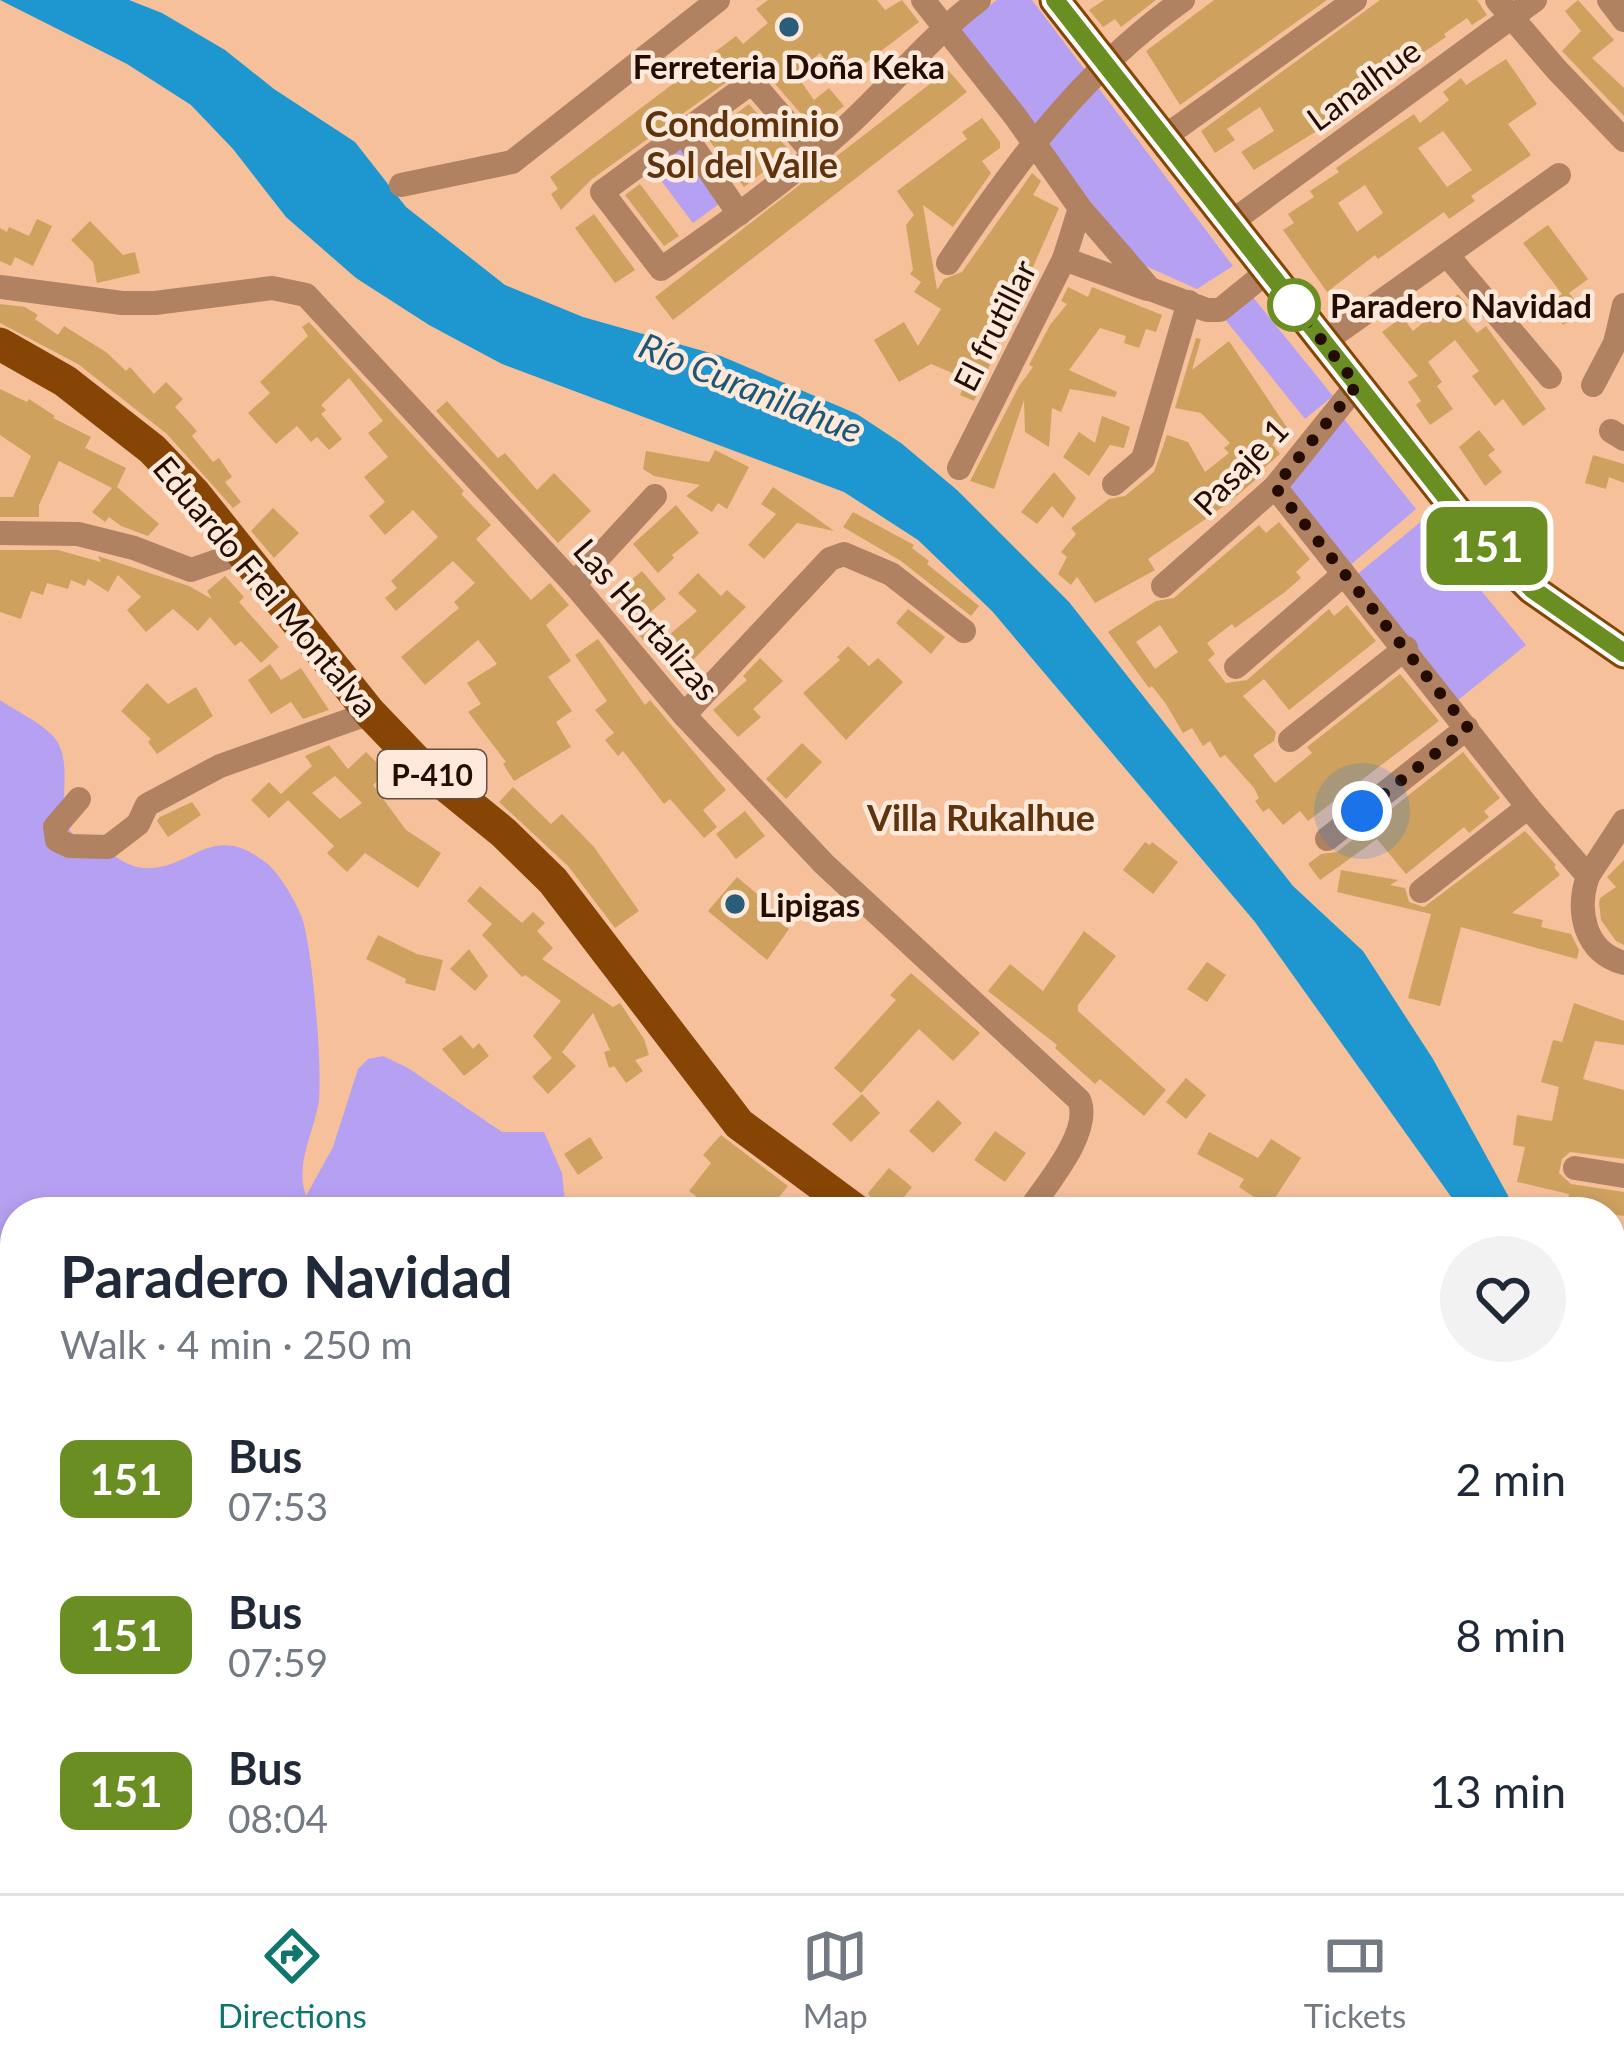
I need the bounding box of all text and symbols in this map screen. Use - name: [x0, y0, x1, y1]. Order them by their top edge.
- marker: Ferreteria Doña Keka: [776, 14, 802, 40]
- street label: Lanalhue: [1299, 30, 1427, 138]
- place label: Ferreteria Doña Keka: [633, 46, 945, 86]
- district label: Condominio Sol del Valle: [645, 101, 839, 186]
- street label: El frutillar: [944, 253, 1044, 397]
- marker: Paradero Navidad: [1269, 280, 1319, 330]
- place label: Paradero Navidad: [1330, 285, 1592, 325]
- water label: Río Curanilahue: [633, 322, 869, 452]
- street label: Pasaje 1: [1184, 409, 1296, 523]
- street label: Eduardo Frei Montalva: [146, 448, 386, 724]
- line badge: 151: [1418, 507, 1556, 585]
- text: 151: [1450, 521, 1524, 571]
- street label: Las Hortalizas: [566, 530, 728, 708]
- road number: P-410: [378, 750, 486, 798]
- your location: [1332, 781, 1392, 841]
- district label: Villa Rukalhue: [866, 795, 1095, 839]
- place label: Lipigas: [759, 884, 860, 924]
- marker: Lipigas: [722, 891, 748, 917]
- button: heart: [1440, 1236, 1566, 1362]
- text: Paradero Navidad: [60, 1242, 513, 1310]
- text: Walk · 4 min · 250 m: [60, 1321, 413, 1367]
- text: Bus: [228, 1429, 302, 1483]
- text: 2 min: [1455, 1452, 1566, 1506]
- text: 151: [89, 1454, 163, 1504]
- text: 07:53: [228, 1483, 328, 1529]
- text: Bus: [228, 1585, 302, 1639]
- text: 8 min: [1455, 1608, 1566, 1662]
- text: 151: [89, 1610, 163, 1660]
- text: 07:59: [228, 1639, 328, 1685]
- text: Bus: [228, 1741, 302, 1795]
- text: 13 min: [1429, 1764, 1566, 1818]
- text: 151: [89, 1766, 163, 1816]
- text: 08:04: [228, 1795, 328, 1841]
- tab: Directions: [218, 1923, 367, 2035]
- tab: Map: [802, 1923, 868, 2035]
- tab: Tickets: [1304, 1923, 1406, 2035]

